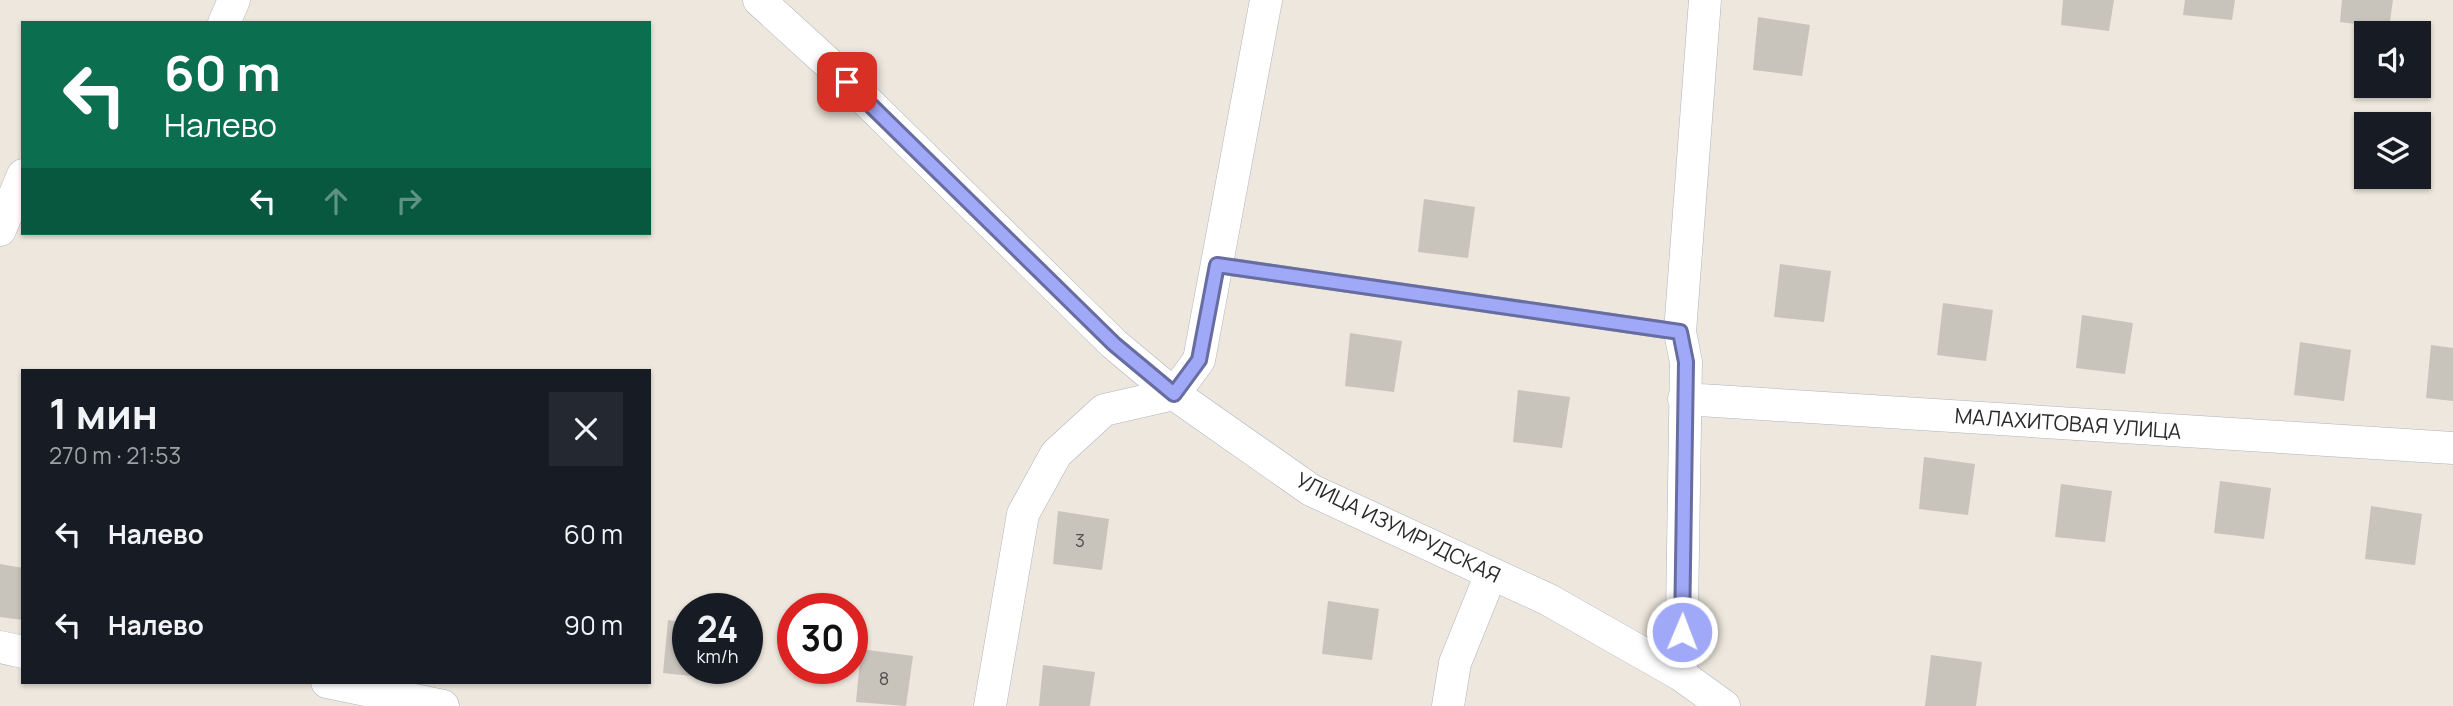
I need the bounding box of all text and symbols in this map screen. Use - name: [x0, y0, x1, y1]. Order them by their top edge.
- map controls: [2354, 21, 2431, 189]
- button: sound: [2354, 21, 2431, 98]
- text: 60 m: [164, 39, 281, 106]
- icon: left: [49, 49, 140, 140]
- pin: [817, 52, 877, 112]
- icon: arrive: [828, 63, 866, 101]
- text: Налево: [164, 103, 277, 147]
- button: layers: [2354, 112, 2431, 189]
- icon: left: [244, 182, 282, 220]
- icon: ahead: [317, 182, 355, 220]
- icon: right: [390, 182, 428, 220]
- text: 1 мин: [49, 384, 158, 442]
- button: close: [549, 392, 623, 466]
- street label: МАЛАХИТОВАЯ УЛИЦА: [1954, 401, 2182, 445]
- text: 270 m · 21:53: [49, 439, 181, 471]
- street label: УЛИЦА ИЗУМРУДСКАЯ: [1292, 465, 1505, 589]
- icon: left: [49, 515, 87, 553]
- text: Налево: [108, 516, 204, 552]
- text: 60 m: [564, 516, 623, 552]
- house number: 3: [1075, 528, 1085, 552]
- speed limit sign: 30: [777, 593, 868, 684]
- position arrow: [1645, 595, 1719, 669]
- text: 24: [697, 605, 738, 653]
- icon: left: [49, 606, 87, 644]
- text: Налево: [108, 607, 204, 643]
- text: 90 m: [564, 607, 623, 643]
- text: km/h: [697, 644, 738, 668]
- house number: 8: [879, 666, 889, 690]

